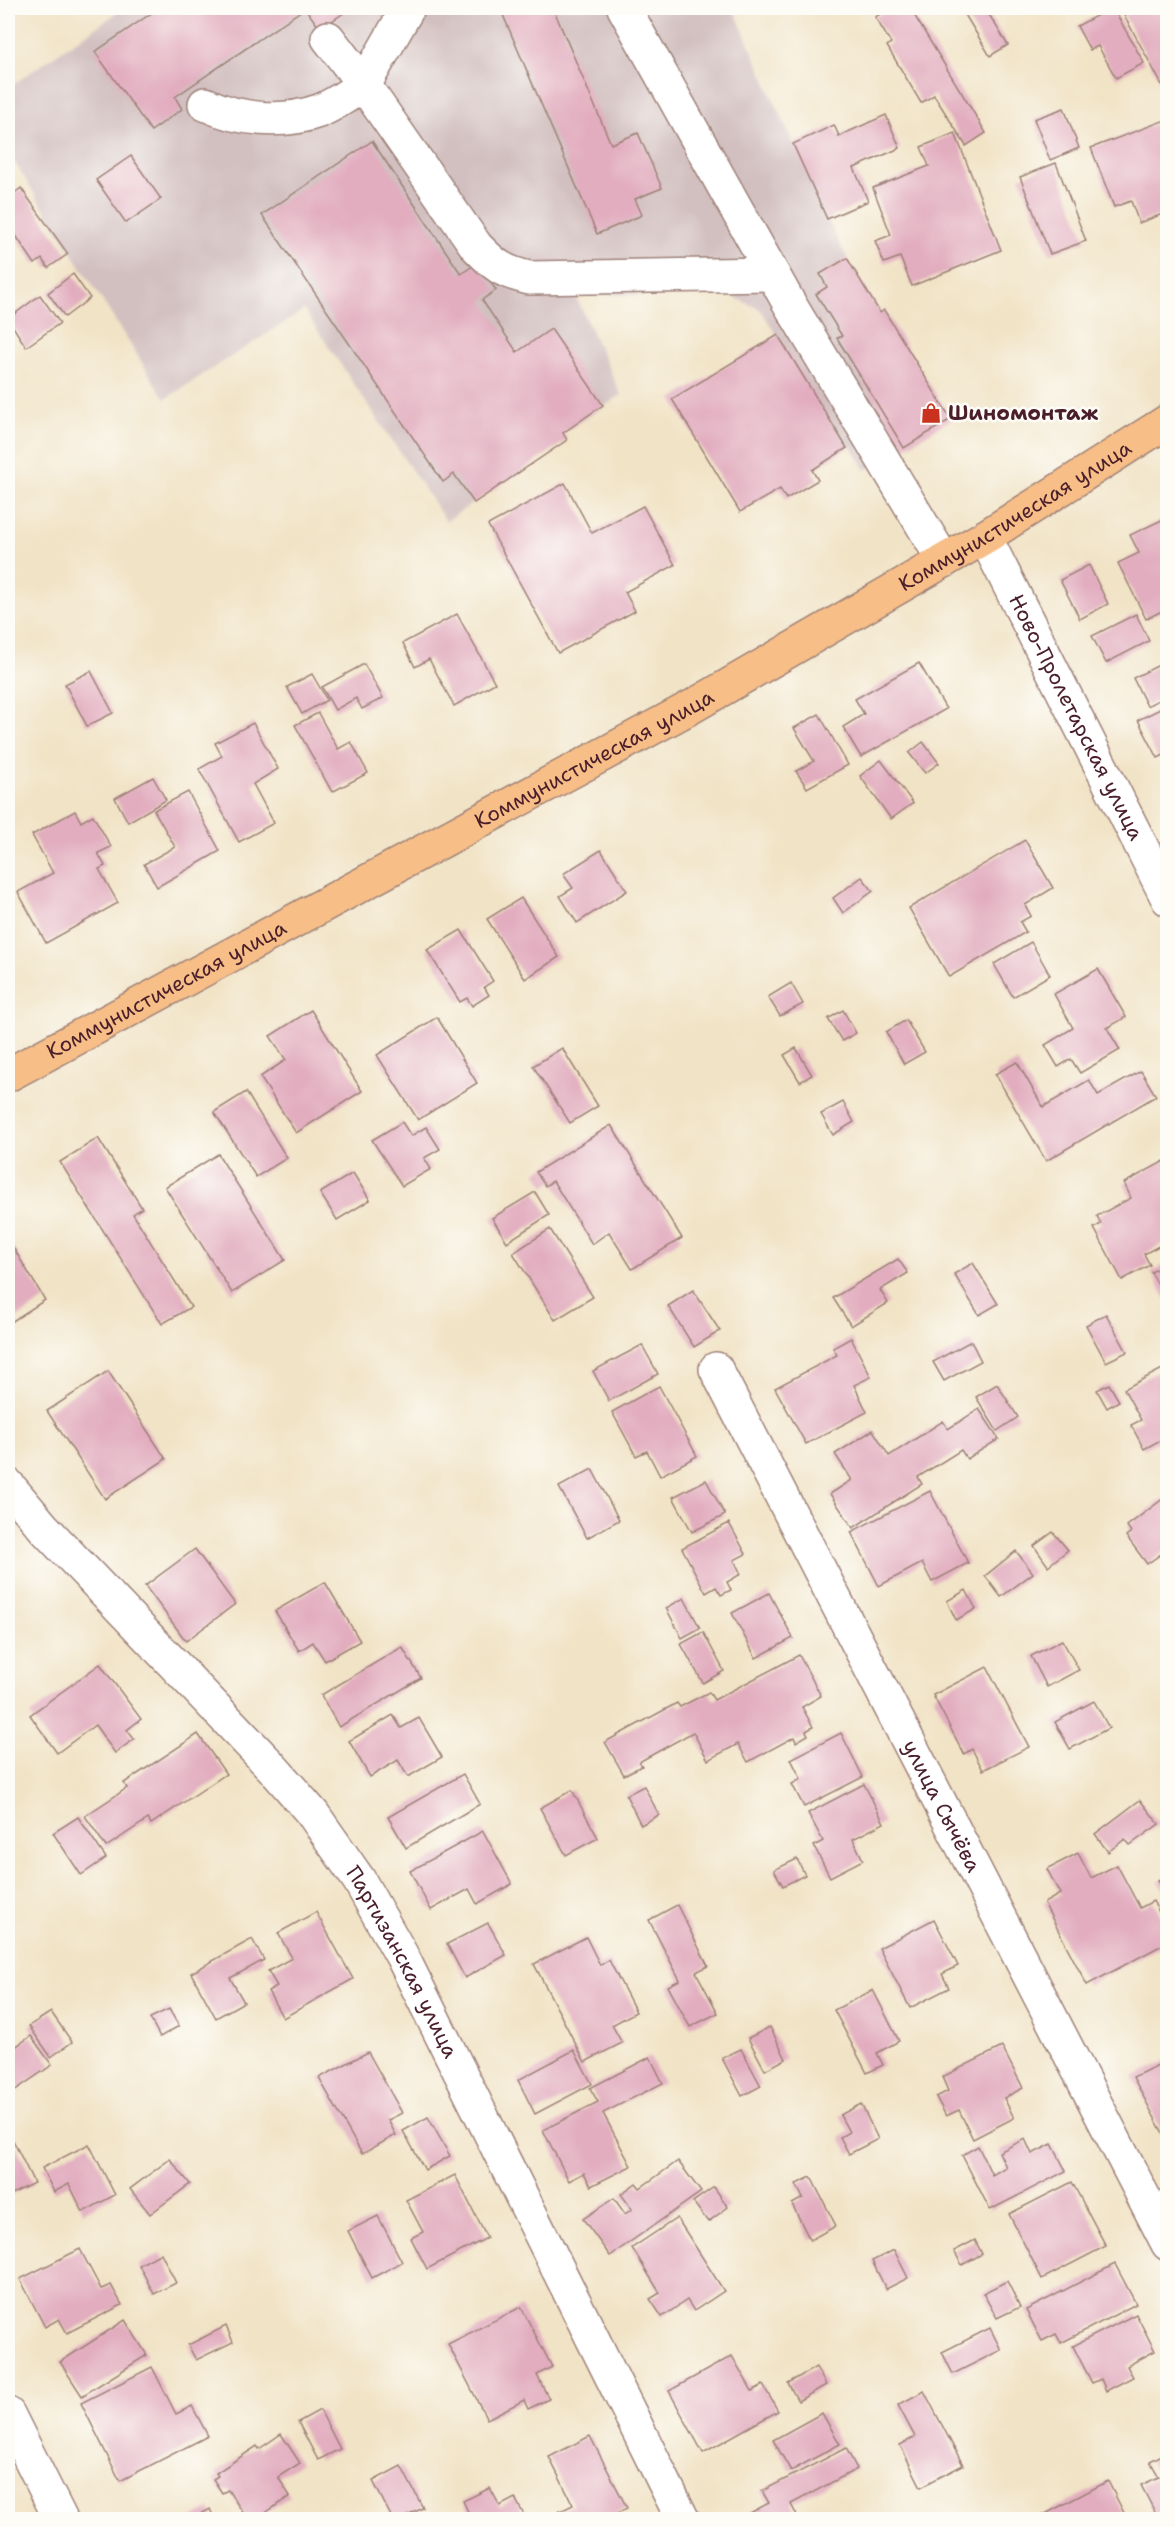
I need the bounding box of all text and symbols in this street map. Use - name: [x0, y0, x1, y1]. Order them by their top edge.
- place label: Шиномонтаж: [948, 399, 1098, 427]
- shop icon: Шиномонтаж: [919, 401, 943, 425]
- street label: Коммунистическая улица: [893, 434, 1137, 598]
- street label: Ново-Пролетарская улица: [1002, 589, 1150, 845]
- street label: Коммунистическая улица: [470, 683, 719, 835]
- street label: Коммунистическая улица: [42, 914, 291, 1066]
- street label: улица Сычёва: [896, 1735, 988, 1877]
- street label: Партизанская улица: [339, 1860, 465, 2063]

